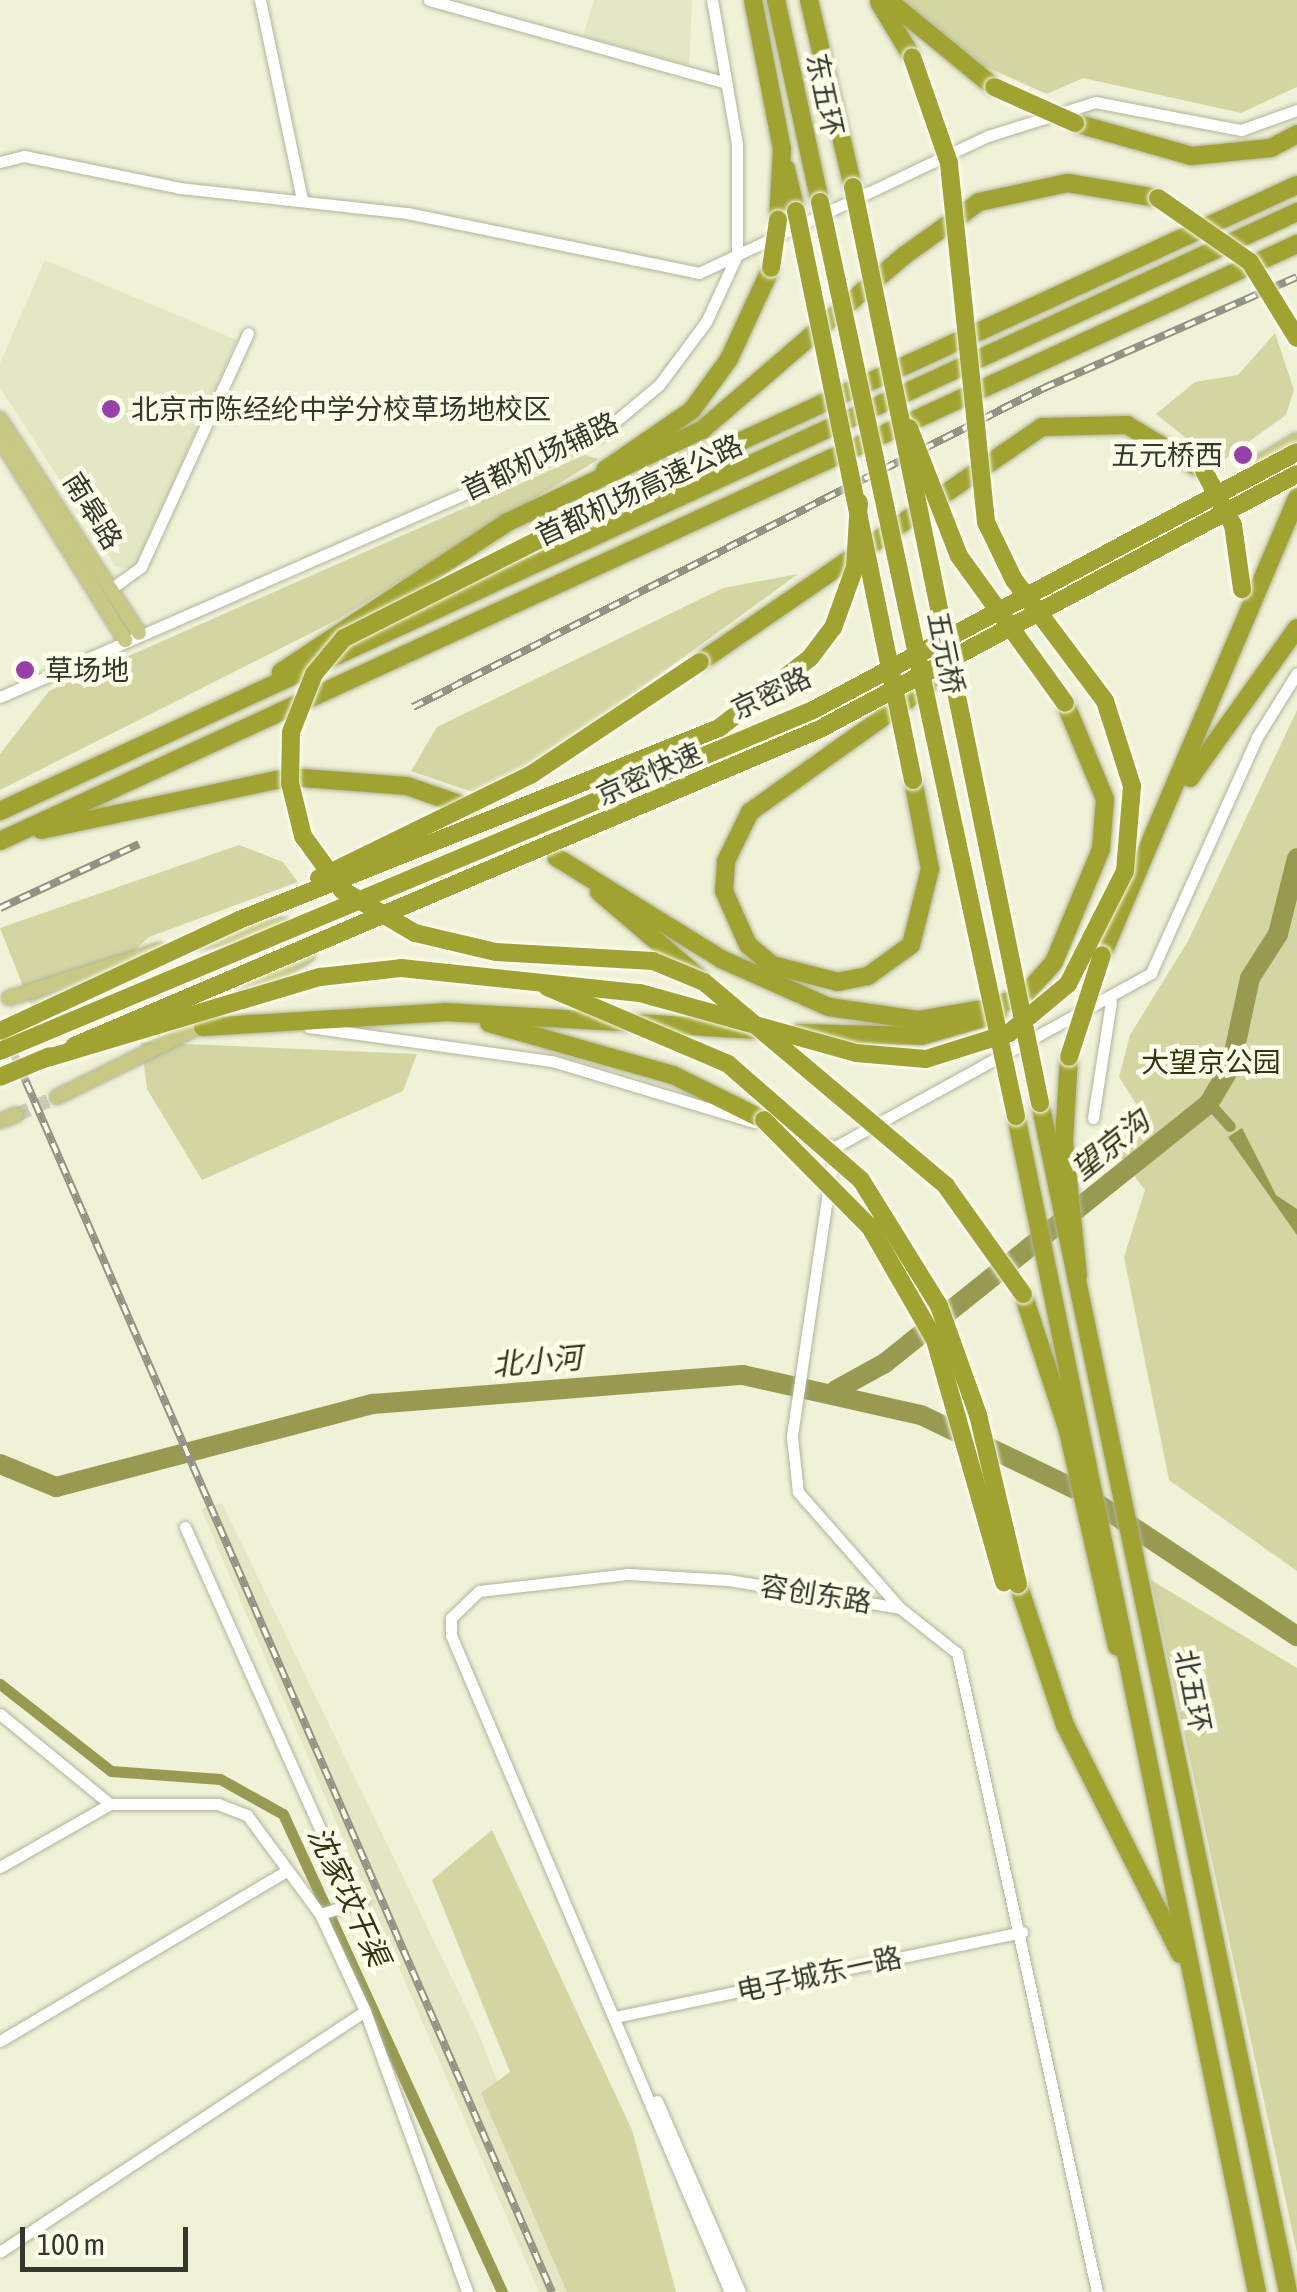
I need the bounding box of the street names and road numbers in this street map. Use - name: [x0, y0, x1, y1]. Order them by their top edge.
- street label: 东五环: [800, 50, 850, 140]
- street label: 首都机场辅路: [457, 405, 623, 507]
- street label: 首都机场高速公路: [530, 427, 748, 553]
- street label: 南皋路: [56, 466, 130, 556]
- street label: 五元桥: [921, 608, 971, 698]
- street label: 京密路: [726, 660, 816, 726]
- street label: 京密快速: [591, 736, 707, 812]
- street label: 容创东路: [758, 1569, 874, 1619]
- street label: 北五环: [1168, 1647, 1218, 1735]
- street label: 电子城东一路: [733, 1940, 905, 2008]

